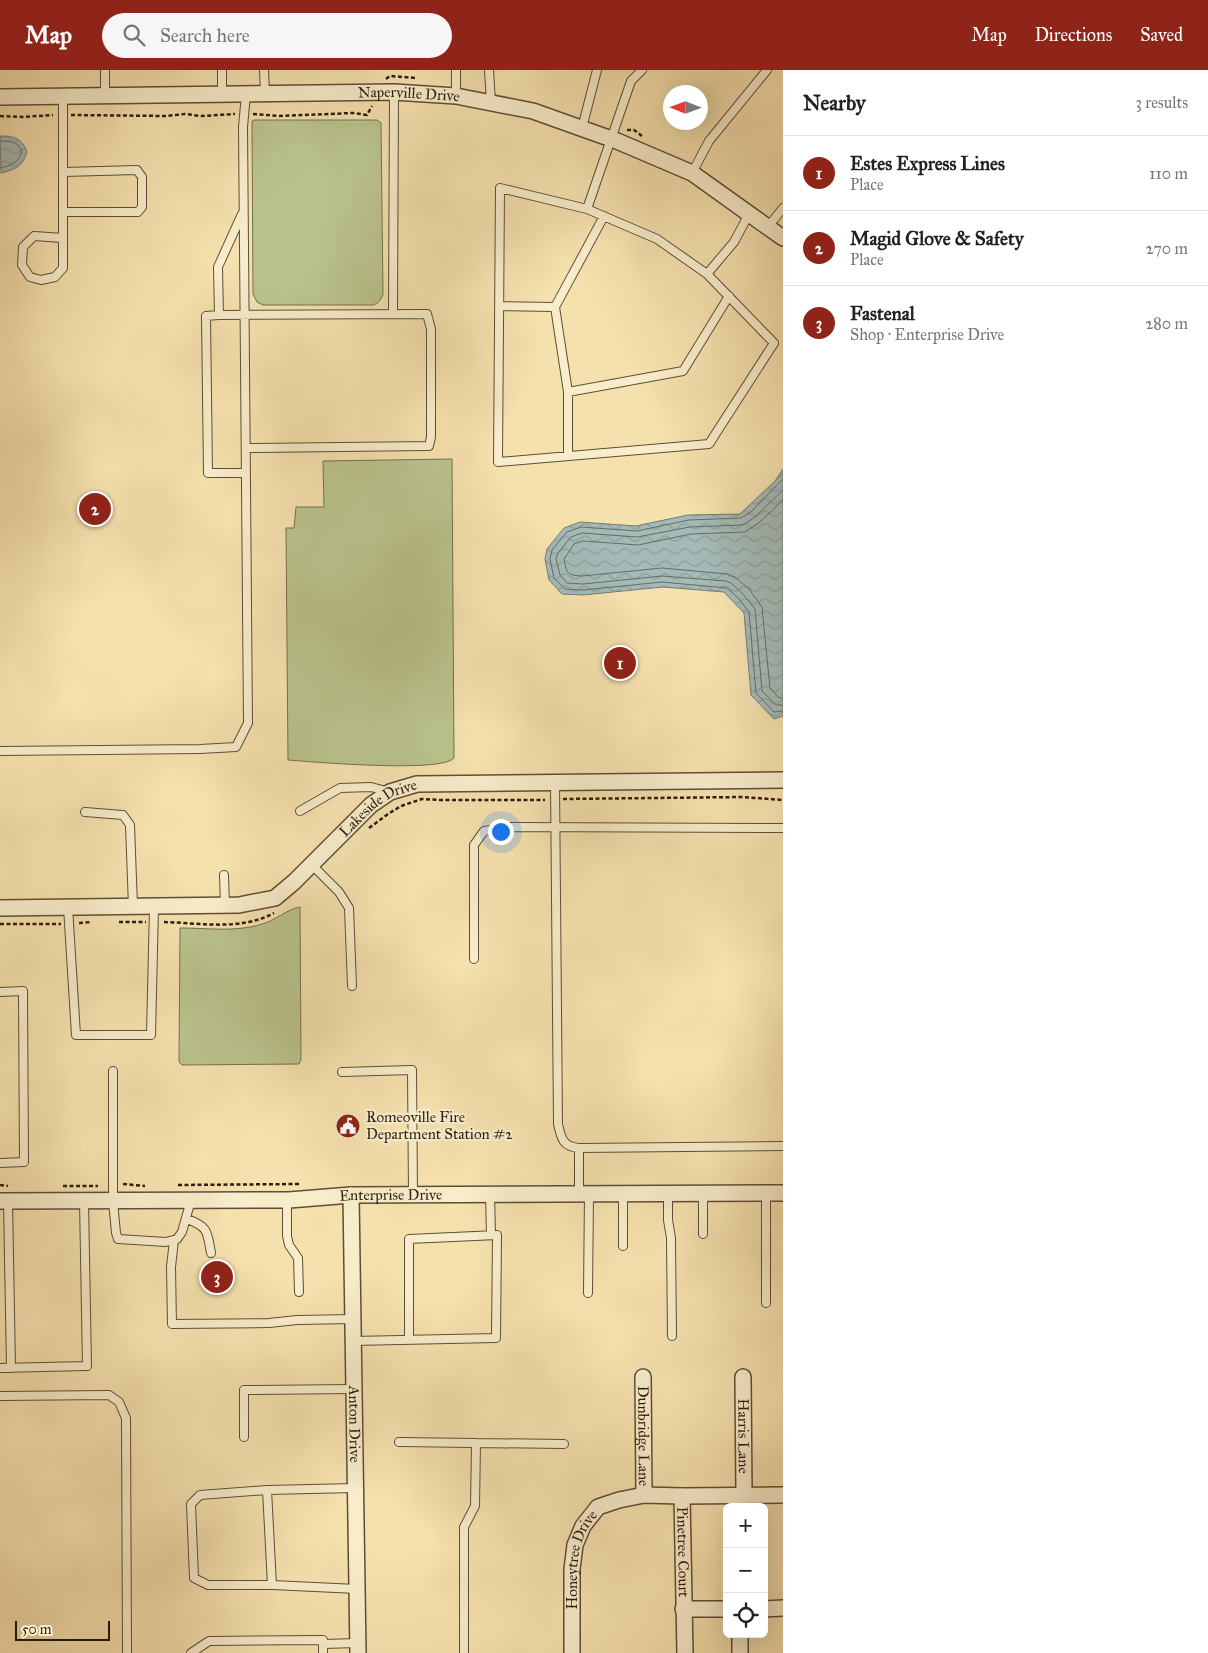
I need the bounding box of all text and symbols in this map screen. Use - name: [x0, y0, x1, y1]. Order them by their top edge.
- search box: [102, 13, 452, 58]
- text: Map: [25, 20, 72, 50]
- icon: search: [120, 21, 148, 49]
- text: Search here: [160, 24, 250, 47]
- text: Map: [971, 24, 1007, 46]
- text: Directions: [1035, 24, 1112, 46]
- text: Saved: [1140, 24, 1183, 46]
- street label: Naperville Drive: [358, 83, 461, 106]
- north arrow: [663, 85, 708, 130]
- text: Nearby: [803, 90, 866, 116]
- text: 3 results: [1135, 93, 1188, 112]
- text: Estes Express Lines: [850, 152, 1005, 175]
- text: 1: [816, 164, 822, 183]
- text: 110 m: [1149, 164, 1188, 183]
- text: Place: [850, 175, 884, 194]
- text: Magid Glove & Safety: [850, 227, 1024, 250]
- text: 2: [815, 239, 823, 258]
- text: 270 m: [1146, 239, 1188, 258]
- text: Place: [850, 250, 884, 269]
- text: Fastenal: [850, 302, 915, 325]
- text: 3: [816, 314, 822, 333]
- text: 280 m: [1145, 314, 1188, 333]
- text: Shop · Enterprise Drive: [850, 325, 1004, 344]
- pin: 2: [79, 490, 111, 528]
- pin: 1: [604, 644, 636, 682]
- street label: Lakeside Drive: [335, 776, 419, 841]
- your location: [488, 819, 514, 845]
- place label: Romeoville Fire Department Station #2: [366, 1108, 513, 1143]
- public building icon: Romeoville Fire Department Station #2: [335, 1113, 361, 1139]
- street label: Enterprise Drive: [339, 1186, 442, 1205]
- pin: 3: [201, 1258, 233, 1296]
- street label: Anton Drive: [345, 1384, 364, 1463]
- street label: Dunbridge Lane: [634, 1386, 653, 1486]
- street label: Harris Lane: [734, 1398, 753, 1474]
- map controls: [723, 1503, 768, 1638]
- button: +: [723, 1503, 768, 1548]
- street label: Honeytree Drive: [563, 1506, 601, 1610]
- street label: Pinetree Court: [673, 1507, 693, 1598]
- button: −: [723, 1548, 768, 1593]
- button: locate: [723, 1593, 768, 1638]
- scale bar: [15, 1618, 110, 1641]
- text: 50 m: [22, 1621, 51, 1638]

